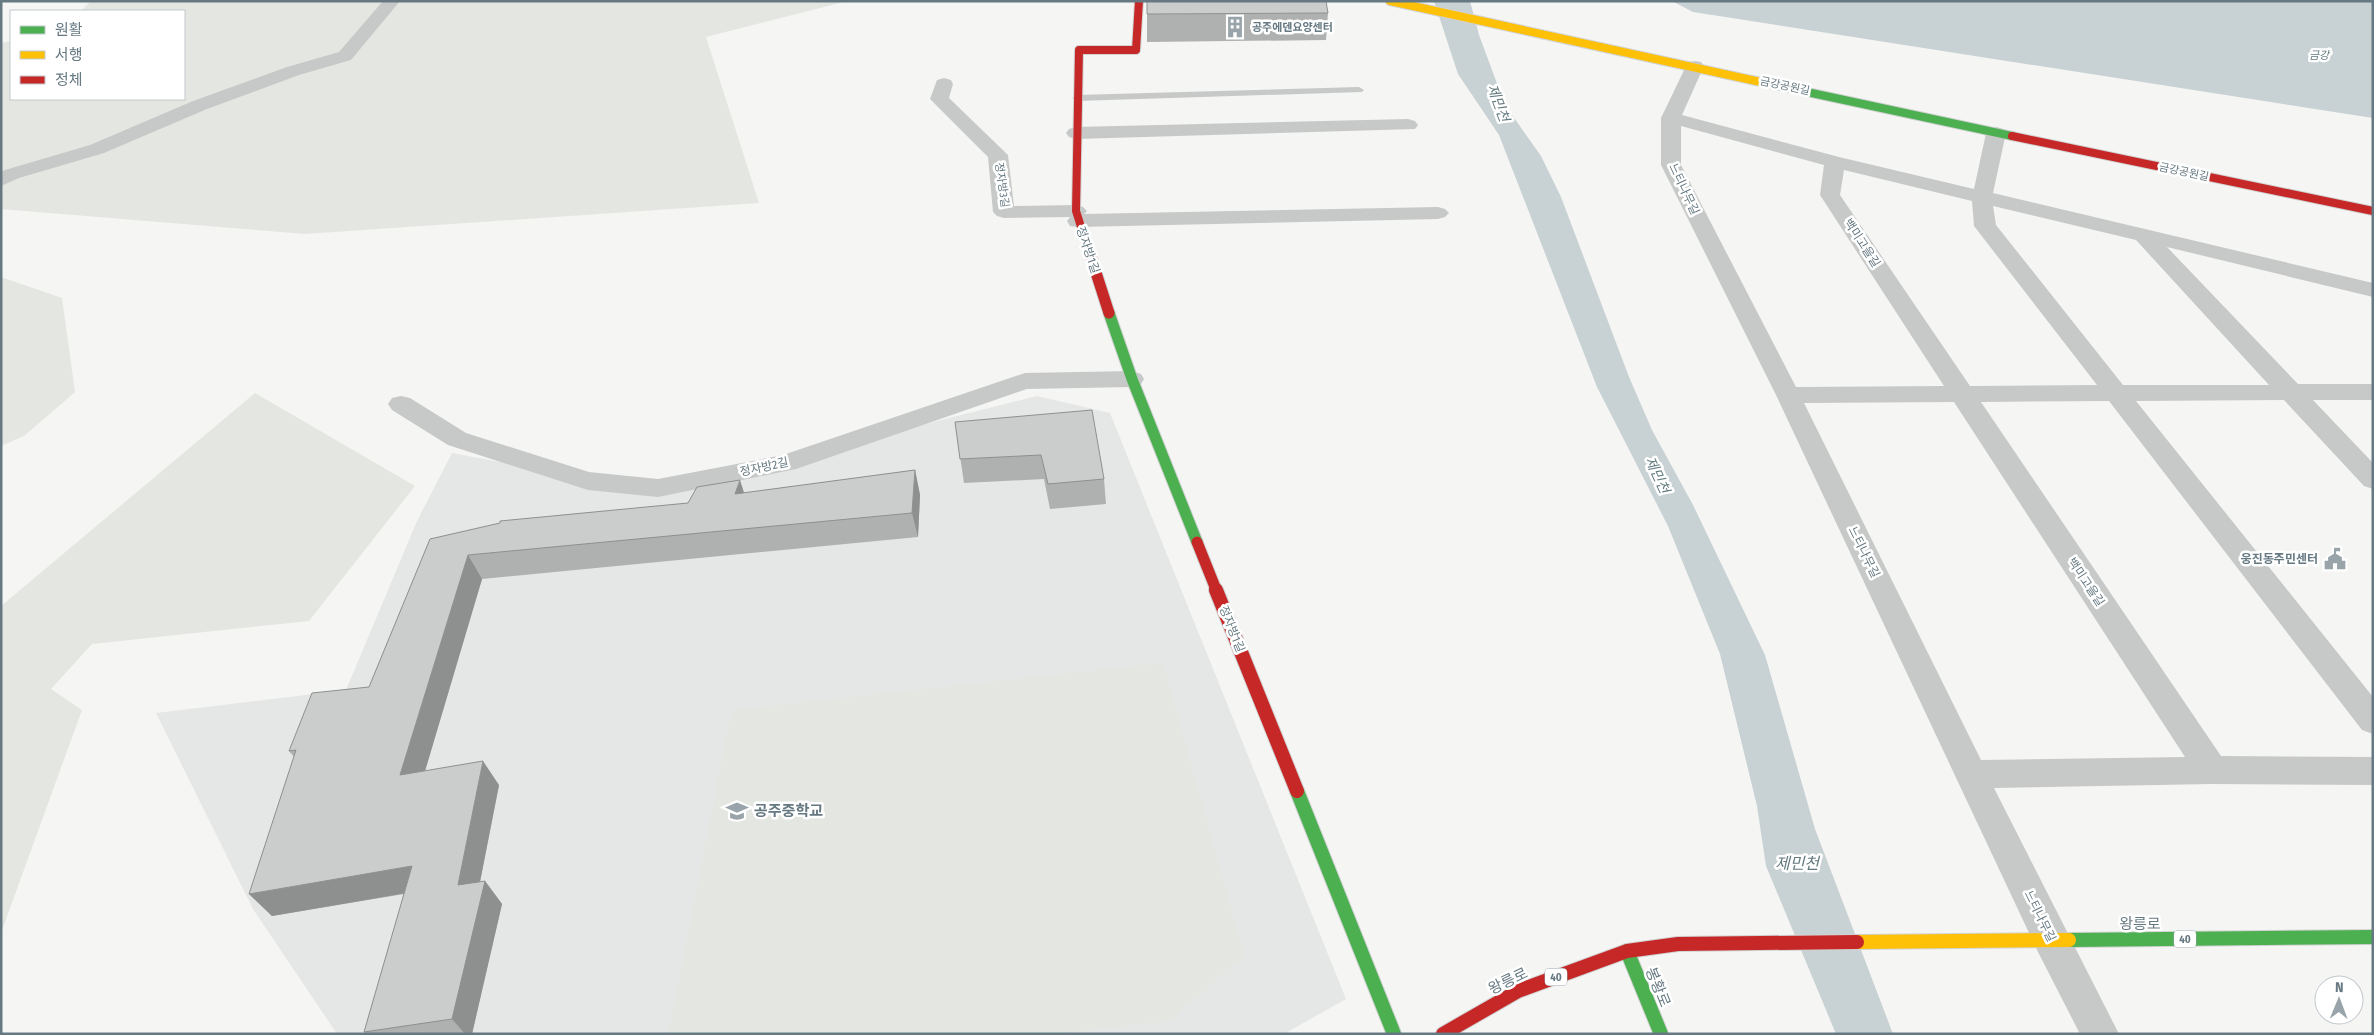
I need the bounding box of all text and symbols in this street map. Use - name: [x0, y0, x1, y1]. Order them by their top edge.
- legend: [10, 10, 185, 100]
- building icon: 공주에덴요양센터: [1222, 14, 1248, 40]
- text: 원활: [55, 21, 83, 39]
- place label: 공주에덴요양센터: [1252, 21, 1333, 34]
- text: 서행: [55, 46, 83, 64]
- water label: 금강: [2309, 49, 2331, 62]
- text: 정체: [55, 71, 83, 89]
- street label: 금강공원길: [1759, 74, 1811, 98]
- water label: 제민천: [1483, 82, 1513, 125]
- street label: 금강공원길: [2158, 160, 2210, 184]
- street label: 느티나무길: [1666, 161, 1702, 217]
- street label: 정자방3길: [992, 162, 1012, 208]
- street label: 백미고을길: [1841, 216, 1883, 270]
- street label: 정자방1길: [1073, 225, 1103, 275]
- water label: 제민천: [1641, 454, 1673, 497]
- street label: 정자방2길: [738, 455, 790, 479]
- street label: 느티나무길: [1846, 524, 1882, 580]
- public building icon: 웅진동주민센터: [2322, 546, 2348, 572]
- place label: 웅진동주민센터: [2241, 552, 2318, 566]
- street label: 백미고을길: [2065, 555, 2107, 609]
- street label: 정자방1길: [1216, 604, 1248, 654]
- school or university icon: 공주중학교: [724, 798, 750, 824]
- place label: 공주중학교: [754, 802, 823, 820]
- water label: 제민천: [1775, 854, 1821, 873]
- street label: 느티나무길: [2022, 888, 2058, 944]
- street label: 왕릉로: [2119, 915, 2161, 933]
- road number: 40: [2174, 931, 2196, 948]
- street label: 왕릉로: [1485, 964, 1531, 998]
- street label: 봉황로: [1642, 964, 1674, 1010]
- road number: 40: [1545, 969, 1567, 986]
- north arrow: [2314, 975, 2364, 1025]
- text: N: [2335, 979, 2344, 996]

